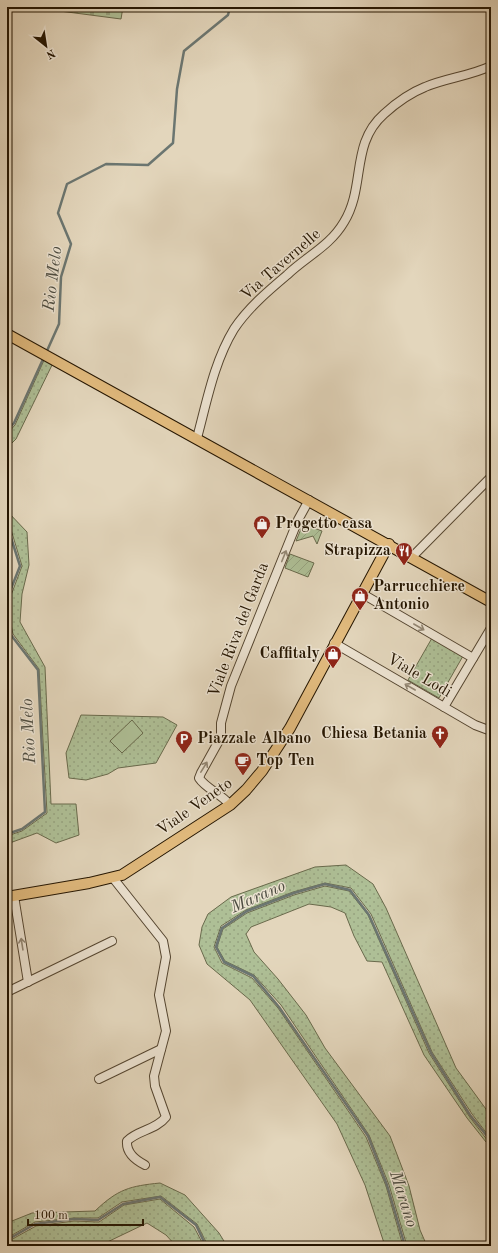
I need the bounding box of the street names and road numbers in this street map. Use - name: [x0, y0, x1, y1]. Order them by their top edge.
- street label: Via Tavernelle: [238, 226, 324, 304]
- street label: Viale Riva del Garda: [206, 560, 272, 700]
- street label: Viale Lodi: [384, 651, 454, 701]
- street label: Viale Veneto: [154, 775, 236, 839]

